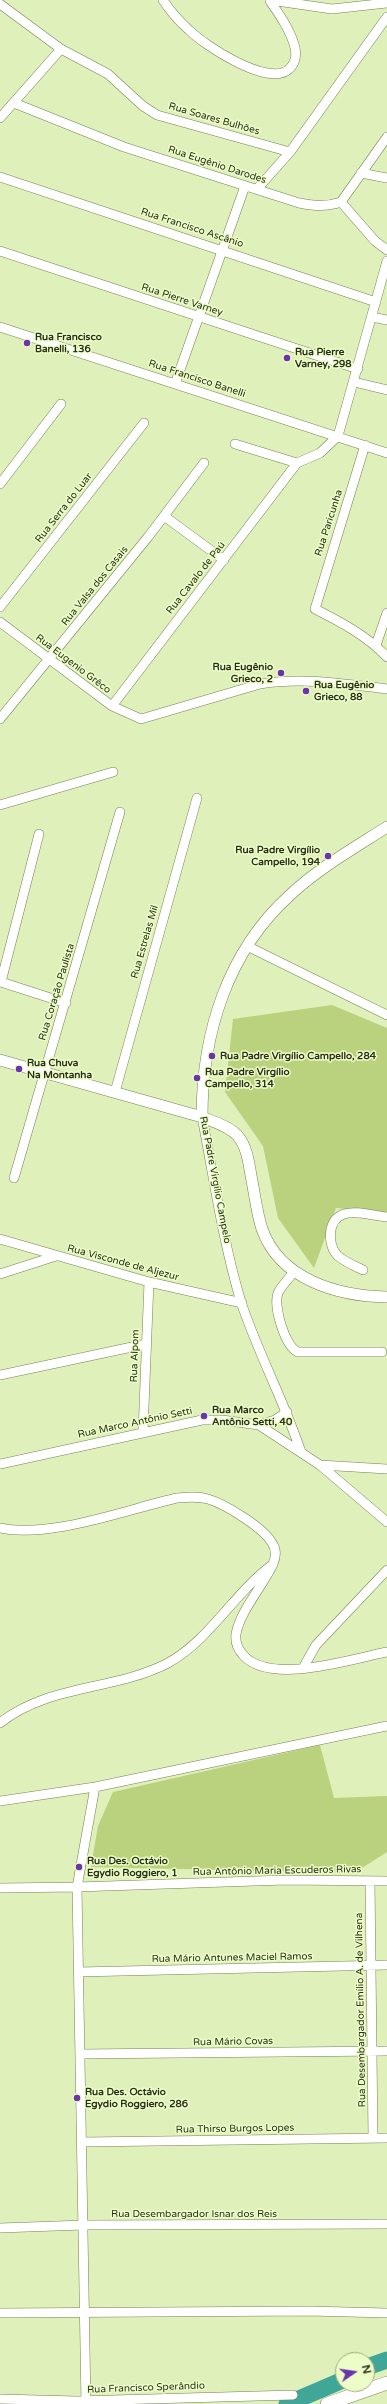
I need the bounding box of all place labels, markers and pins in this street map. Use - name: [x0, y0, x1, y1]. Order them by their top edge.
- place label: Rua Francisco Banelli, 136: [35, 331, 102, 354]
- marker: Rua Francisco Banelli, 136: [22, 338, 32, 348]
- place label: Rua Pierre Varney, 298: [295, 346, 352, 370]
- marker: Rua Pierre Varney, 298: [282, 353, 292, 363]
- place label: Rua Eugênio Grieco, 2: [213, 661, 273, 684]
- marker: Rua Eugênio Grieco, 2: [276, 668, 286, 678]
- place label: Rua Eugênio Grieco, 88: [314, 679, 374, 702]
- marker: Rua Eugênio Grieco, 88: [301, 686, 311, 696]
- place label: Rua Padre Virgílio Campello, 194: [235, 844, 320, 868]
- marker: Rua Padre Virgílio Campello, 194: [323, 851, 333, 861]
- place label: Rua Padre Virgílio Campello, 284: [220, 1050, 376, 1062]
- marker: Rua Padre Virgílio Campello, 284: [207, 1051, 217, 1061]
- place label: Rua Chuva Na Montanha: [27, 1057, 92, 1080]
- marker: Rua Chuva Na Montanha: [14, 1064, 24, 1074]
- place label: Rua Padre Virgílio Campello, 314: [205, 1066, 290, 1090]
- marker: Rua Padre Virgílio Campello, 314: [192, 1073, 202, 1083]
- place label: Rua Marco Antônio Setti, 40: [212, 1404, 292, 1428]
- marker: Rua Marco Antônio Setti, 40: [199, 1411, 209, 1421]
- place label: Rua Des. Octávio Egydio Roggiero, 1: [87, 1855, 177, 1878]
- marker: Rua Des. Octávio Egydio Roggiero, 1: [74, 1862, 84, 1872]
- place label: Rua Des. Octávio Egydio Roggiero, 286: [85, 2086, 188, 2110]
- marker: Rua Des. Octávio Egydio Roggiero, 286: [72, 2093, 82, 2103]

